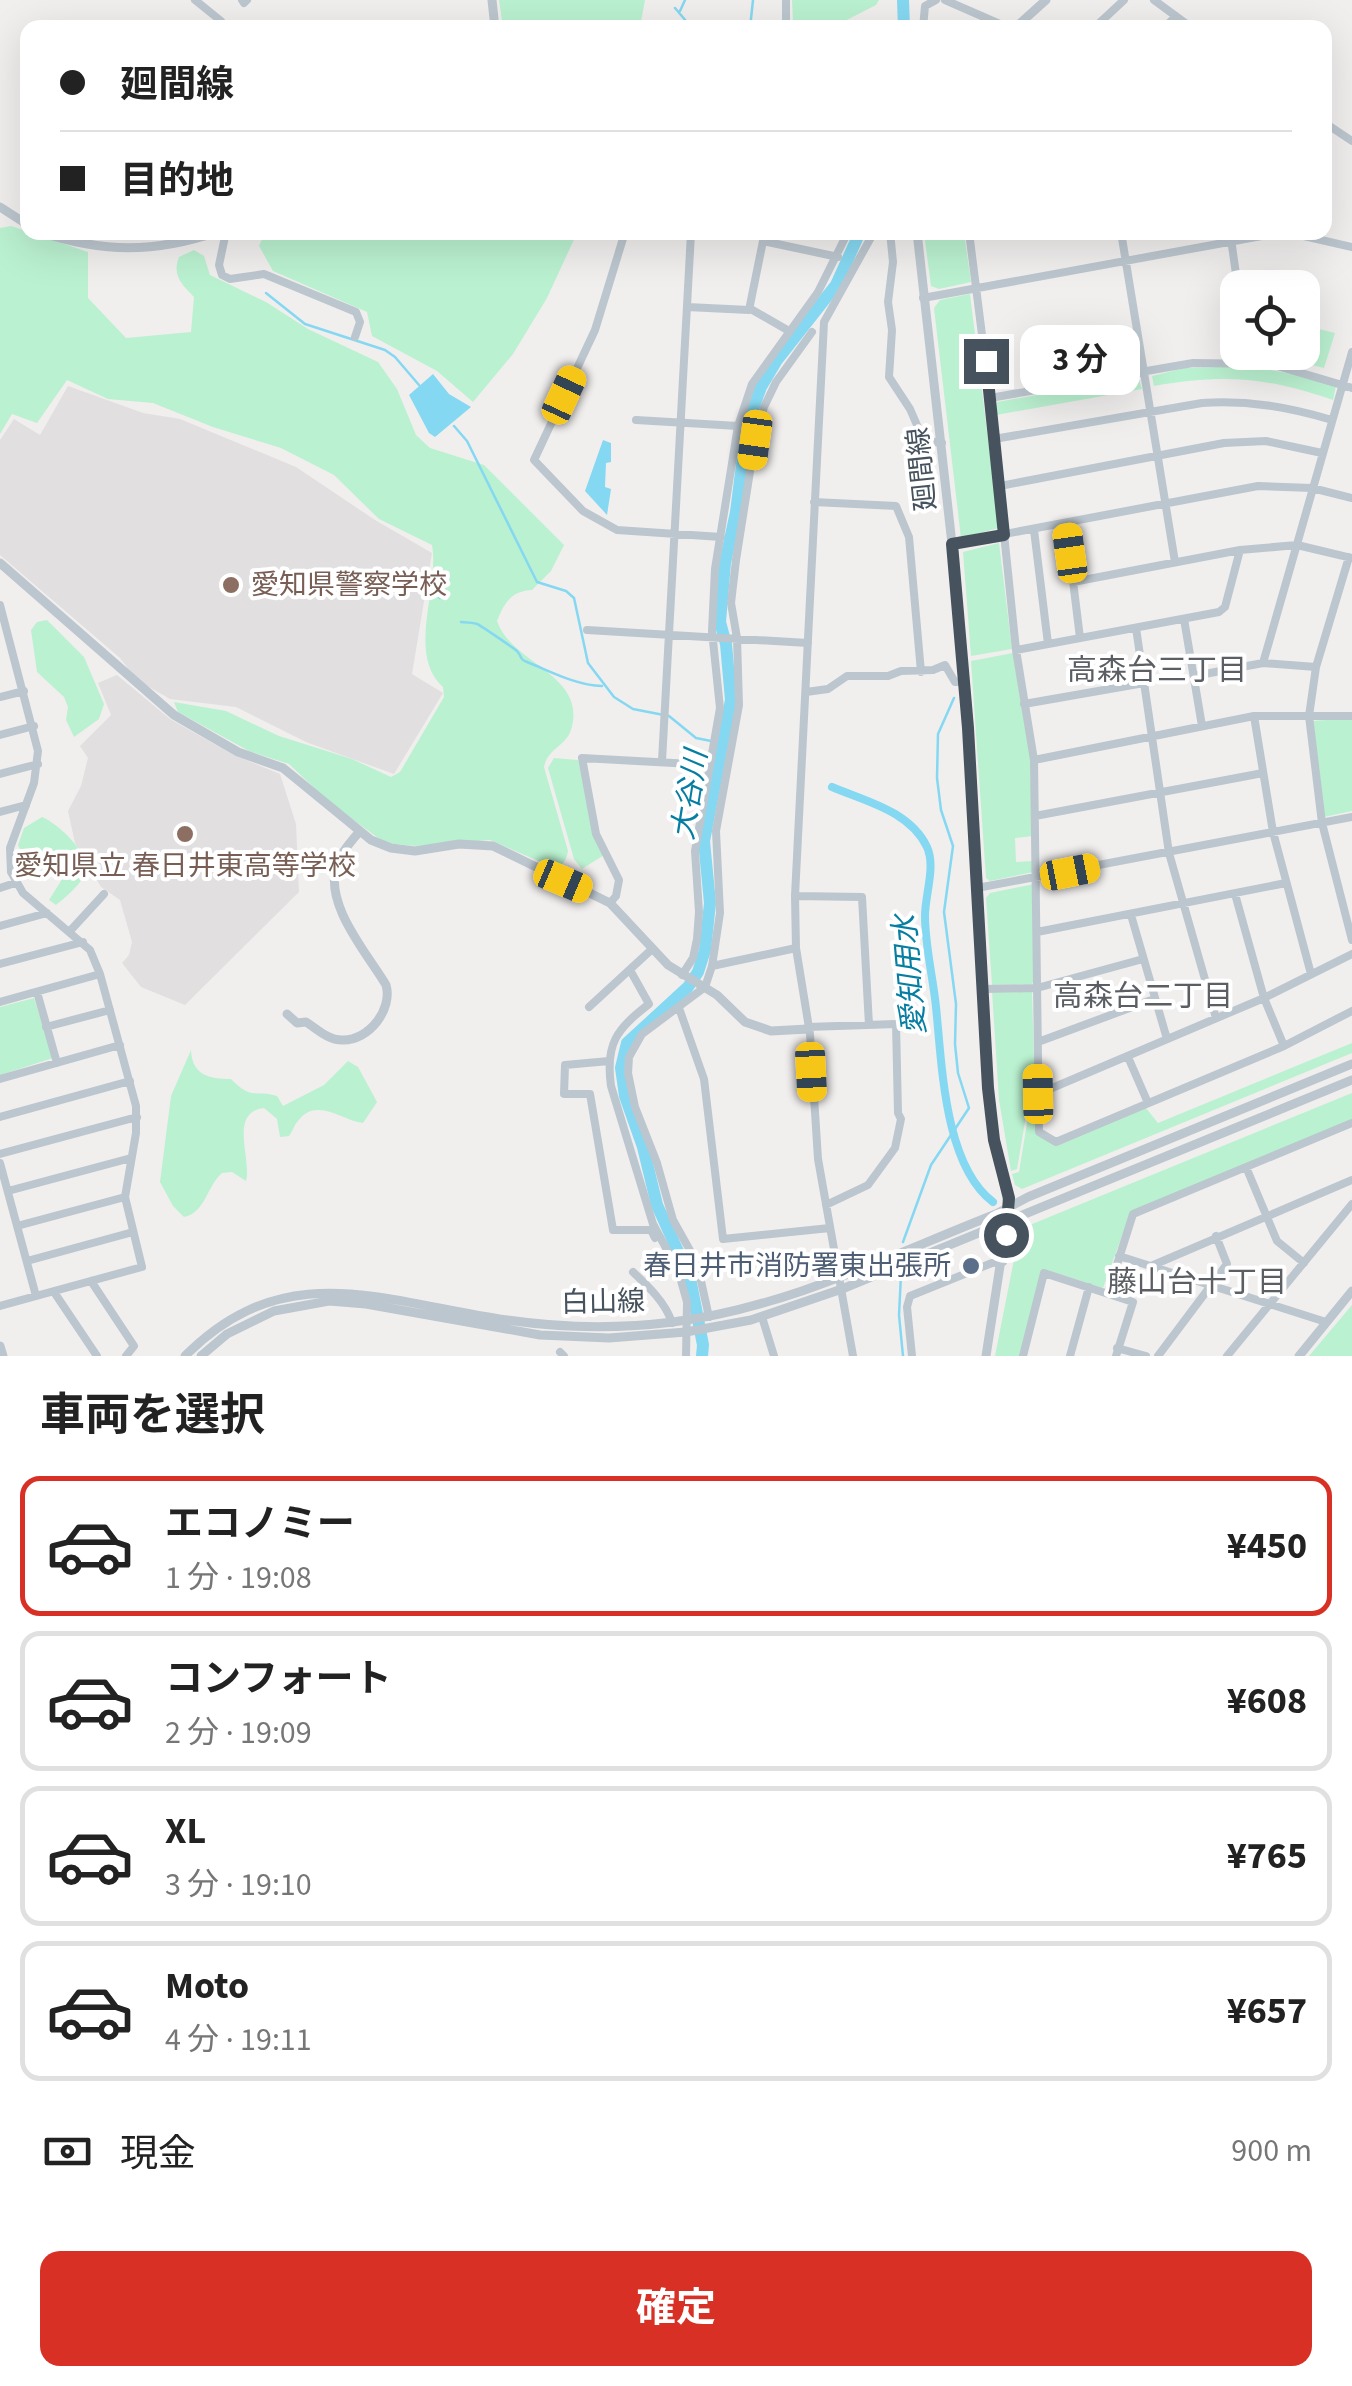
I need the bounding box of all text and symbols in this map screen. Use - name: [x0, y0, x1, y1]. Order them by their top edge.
- text: 廻間線: [120, 58, 234, 112]
- text: 目的地: [120, 154, 234, 208]
- map controls: [1220, 270, 1320, 370]
- button: locate: [1220, 270, 1320, 370]
- callout: 3 分: [1021, 326, 1141, 396]
- text: 3 分: [1052, 337, 1108, 383]
- route end: [964, 339, 1009, 384]
- car: [538, 361, 590, 429]
- car: [736, 408, 774, 472]
- street label: 廻間線: [898, 425, 946, 513]
- car: [1051, 521, 1089, 585]
- place label: 愛知県警察学校: [251, 565, 447, 605]
- marker: 愛知県警察学校: [220, 574, 242, 596]
- district label: 高森台三丁目: [1067, 649, 1247, 692]
- water label: 大谷川: [662, 744, 719, 843]
- marker: 愛知県立 春日井東高等学校: [174, 823, 196, 845]
- place label: 愛知県立 春日井東高等学校: [14, 846, 356, 886]
- car: [1038, 852, 1102, 892]
- car: [530, 855, 596, 907]
- water label: 愛知用水: [883, 910, 937, 1037]
- district label: 高森台二丁目: [1053, 975, 1233, 1018]
- car: [794, 1041, 828, 1103]
- car: [1022, 1064, 1054, 1124]
- route start: [984, 1213, 1029, 1258]
- place label: 春日井市消防署東出張所: [643, 1246, 951, 1286]
- marker: 春日井市消防署東出張所: [960, 1255, 982, 1277]
- district label: 藤山台十丁目: [1107, 1261, 1287, 1304]
- street label: 白山線: [561, 1281, 645, 1323]
- text: 車両を選択: [40, 1384, 265, 1448]
- text: エコノミー: [165, 1497, 355, 1551]
- icon: car: [45, 1501, 135, 1591]
- text: ¥450: [1227, 1519, 1307, 1573]
- text: 1 分 · 19:08: [165, 1555, 312, 1601]
- text: コンフォート: [165, 1652, 392, 1706]
- icon: car: [45, 1656, 135, 1746]
- text: ¥608: [1227, 1674, 1307, 1728]
- text: 2 分 · 19:09: [165, 1710, 312, 1756]
- text: XL: [165, 1804, 206, 1858]
- icon: car: [45, 1811, 135, 1901]
- text: ¥765: [1227, 1829, 1307, 1883]
- text: 3 分 · 19:10: [165, 1862, 312, 1908]
- text: Moto: [165, 1959, 249, 2013]
- icon: car: [45, 1966, 135, 2056]
- text: ¥657: [1227, 1984, 1307, 2038]
- text: 4 分 · 19:11: [165, 2017, 312, 2063]
- icon: cash: [40, 2124, 95, 2179]
- text: 現金: [120, 2127, 196, 2181]
- text: 900 m: [1231, 2128, 1312, 2174]
- button: 確定: [40, 2251, 1312, 2366]

